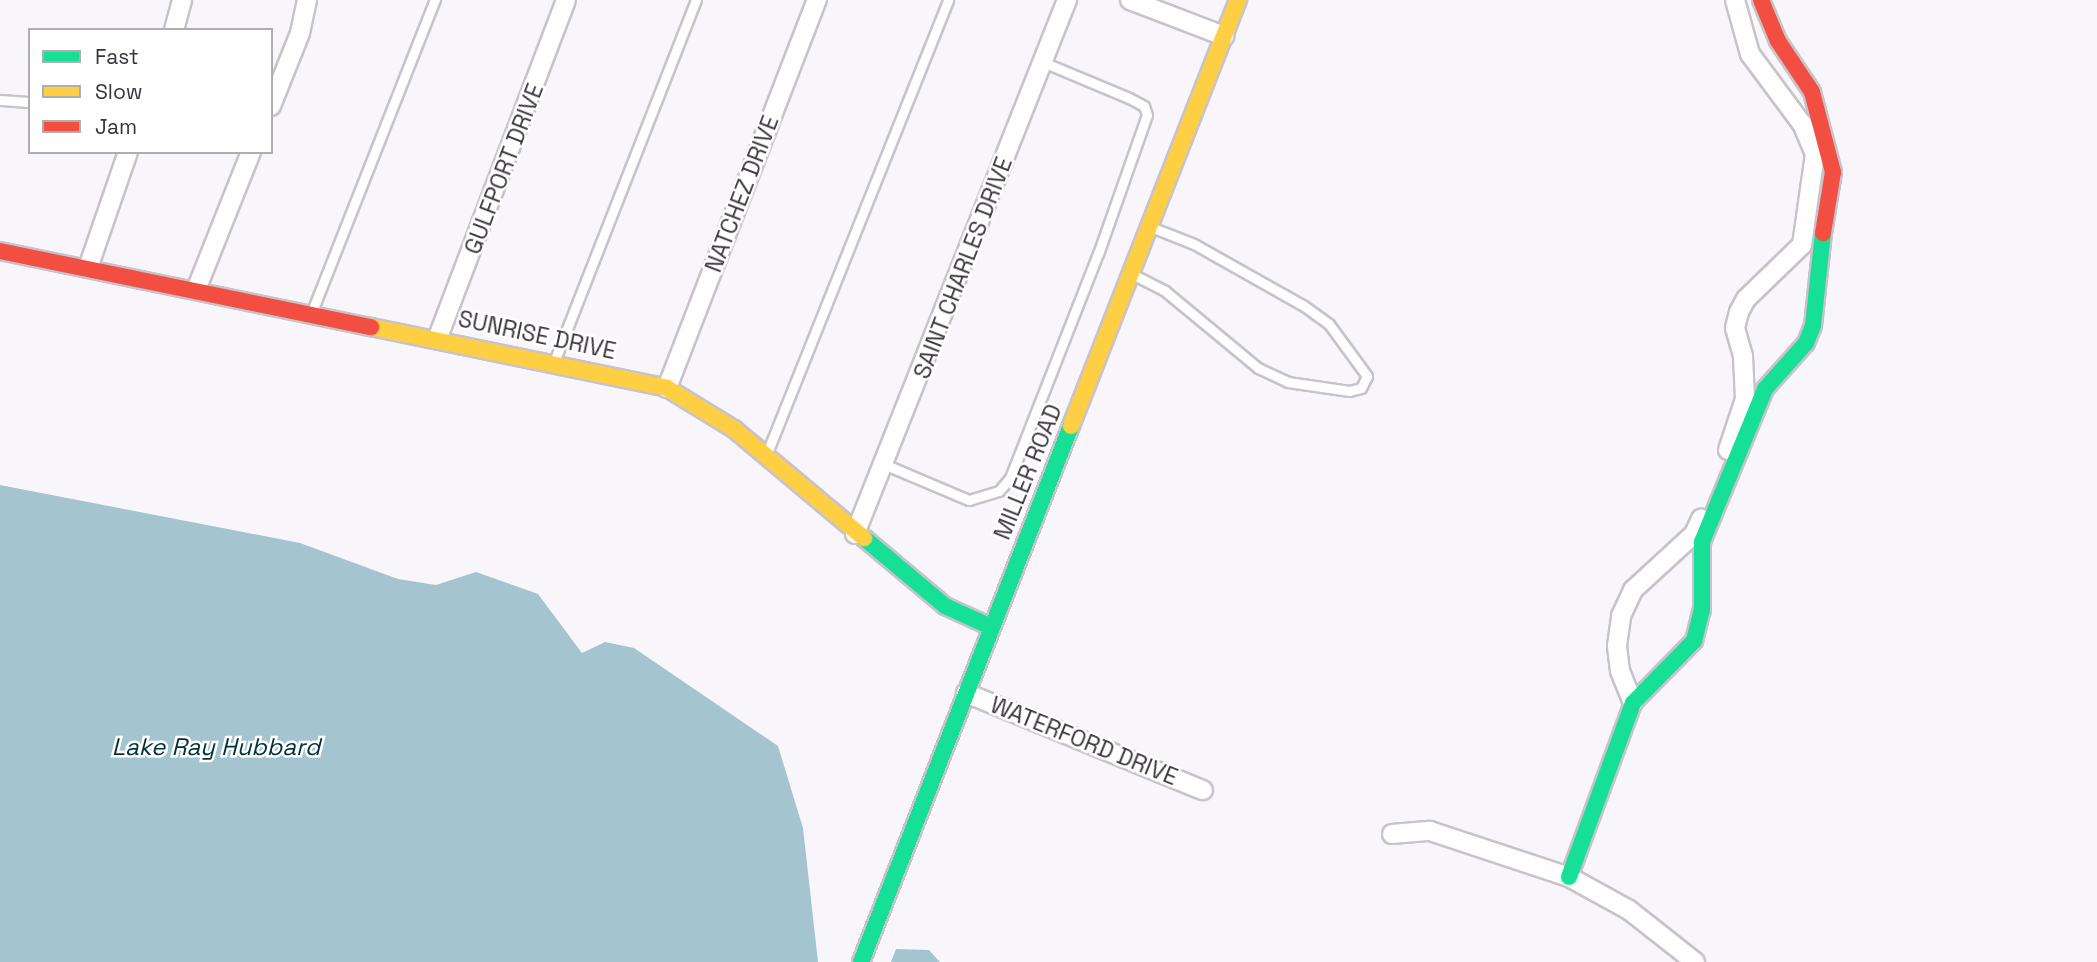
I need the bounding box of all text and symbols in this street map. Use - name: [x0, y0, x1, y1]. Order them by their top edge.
- legend: [28, 28, 273, 154]
- text: Fast: [95, 43, 139, 70]
- text: Slow: [95, 78, 143, 105]
- street label: GULFPORT DRIVE: [459, 80, 549, 258]
- street label: NATCHEZ DRIVE: [699, 112, 785, 276]
- text: Jam: [95, 113, 137, 140]
- street label: SAINT CHARLES DRIVE: [908, 153, 1018, 383]
- street label: SUNRISE DRIVE: [456, 305, 618, 365]
- street label: MILLER ROAD: [988, 400, 1068, 544]
- street label: WATERFORD DRIVE: [987, 691, 1181, 791]
- water label: Lake Ray Hubbard: [112, 733, 320, 761]

